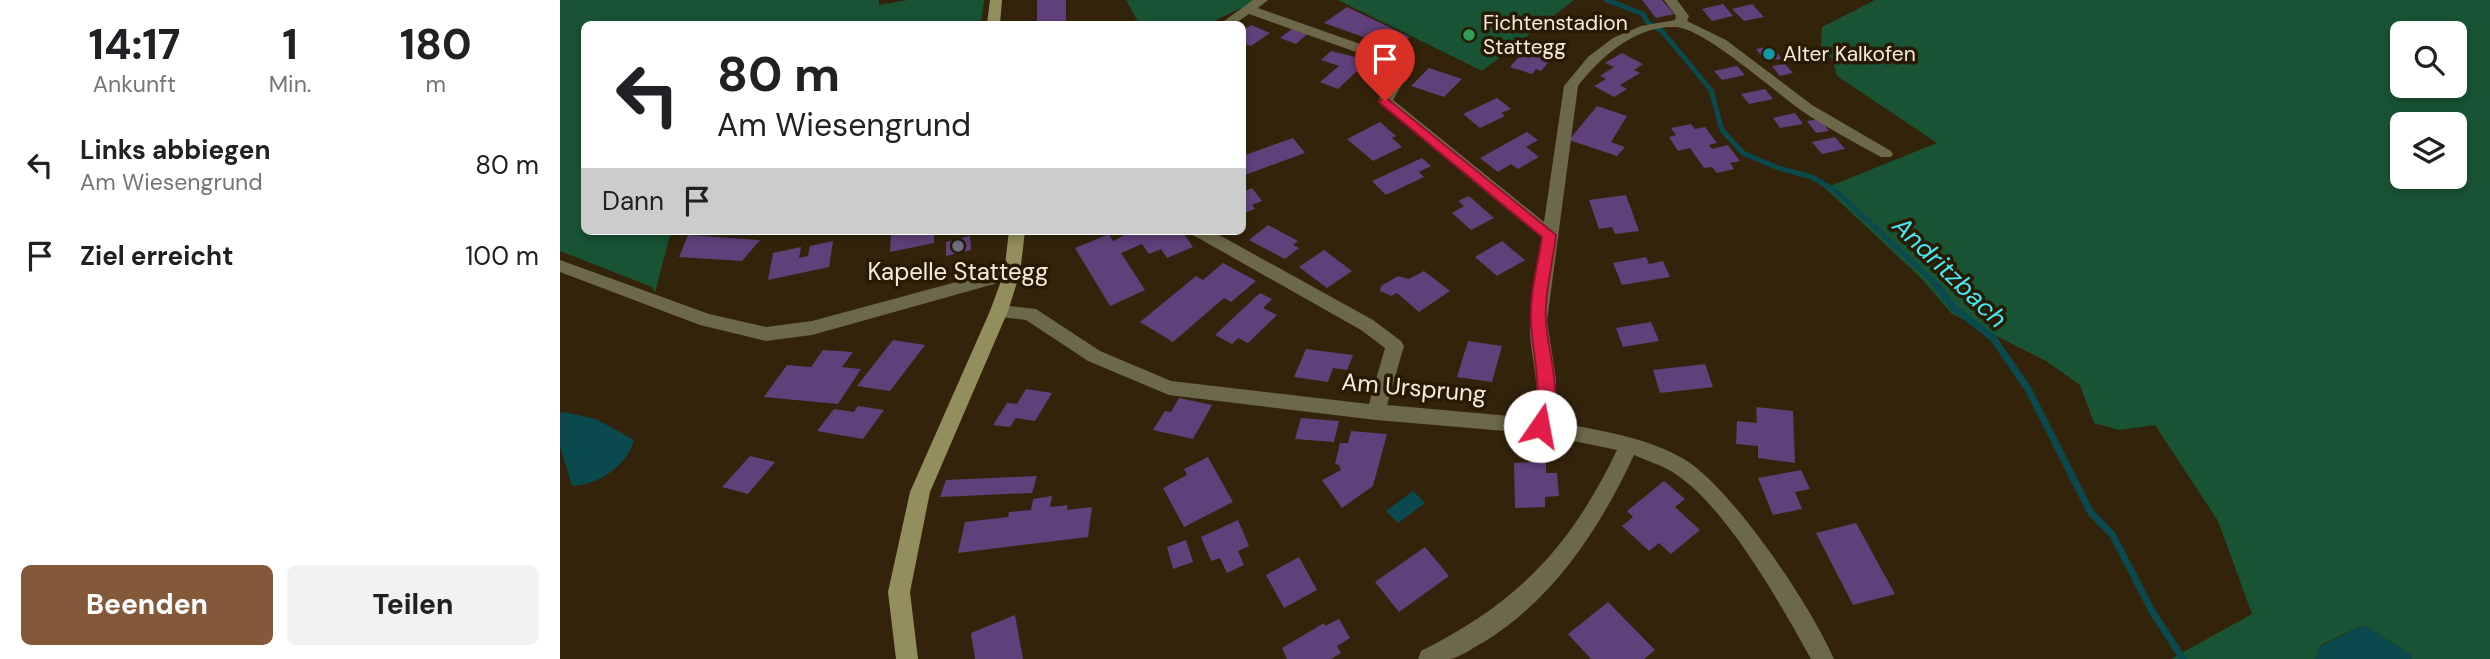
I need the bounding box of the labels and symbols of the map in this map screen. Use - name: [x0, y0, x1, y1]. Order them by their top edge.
- place label: Fichtenstadion Stattegg: [1483, 9, 1628, 61]
- marker: Fichtenstadion Stattegg: [1461, 27, 1477, 43]
- pin: [1355, 29, 1415, 101]
- place label: Alter Kalkofen: [1783, 40, 1916, 68]
- marker: Alter Kalkofen: [1761, 46, 1777, 62]
- water label: Andritzbach: [1885, 208, 2015, 335]
- marker: Kapelle Stattegg: [950, 238, 966, 254]
- place label: Kapelle Stattegg: [868, 256, 1048, 287]
- street label: Am Ursprung: [1340, 366, 1488, 409]
- position arrow: [1503, 389, 1577, 463]

